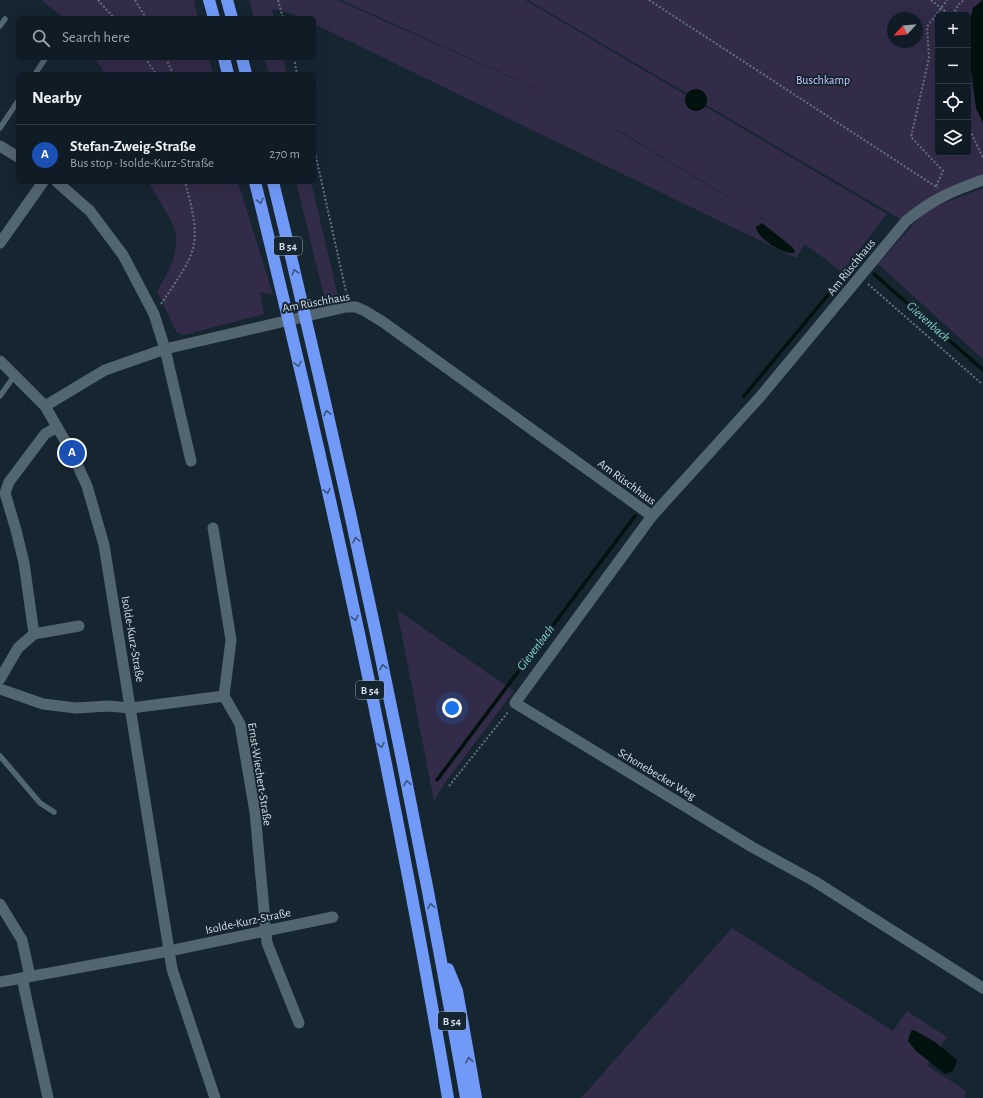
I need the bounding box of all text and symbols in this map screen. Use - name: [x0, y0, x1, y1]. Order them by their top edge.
- north arrow: [887, 12, 923, 48]
- map controls: [935, 12, 971, 156]
- button: +: [935, 12, 971, 48]
- search box: [16, 16, 316, 60]
- icon: search: [30, 27, 52, 49]
- text: Search here: [62, 30, 130, 45]
- button: −: [935, 48, 971, 84]
- park label: Buschkamp: [796, 74, 850, 86]
- button: locate: [935, 84, 971, 120]
- text: Nearby: [32, 89, 82, 106]
- button: layers: [935, 120, 971, 156]
- text: Stefan-Zweig-Straße: [70, 139, 196, 154]
- text: A: [41, 148, 49, 161]
- text: 270 m: [269, 148, 300, 161]
- text: Bus stop · Isolde-Kurz-Straße: [70, 157, 214, 170]
- one-way arrow: [255, 198, 263, 204]
- road number: B 54: [274, 237, 302, 255]
- street label: Am Rüschhaus: [825, 237, 877, 297]
- one-way arrow: [291, 269, 299, 275]
- street label: Am Rüschhaus: [281, 290, 351, 314]
- water label: Gievenbach: [904, 299, 952, 345]
- one-way arrow: [294, 361, 302, 367]
- one-way arrow: [324, 410, 332, 416]
- pin: A: [59, 438, 85, 468]
- street label: Am Rüschhaus: [596, 457, 658, 507]
- one-way arrow: [323, 488, 331, 494]
- one-way arrow: [352, 536, 360, 543]
- street label: Isolde-Kurz-Straße: [120, 595, 146, 683]
- one-way arrow: [350, 615, 358, 621]
- water label: Gievenbach: [515, 623, 557, 673]
- one-way arrow: [379, 664, 388, 670]
- road number: B 54: [356, 681, 384, 699]
- your location: [442, 698, 462, 718]
- street label: Ernst-Wiechert-Straße: [246, 722, 274, 826]
- one-way arrow: [377, 742, 385, 748]
- street label: Schonebecker Weg: [616, 746, 698, 802]
- one-way arrow: [403, 780, 411, 786]
- one-way arrow: [427, 903, 435, 909]
- street label: Isolde-Kurz-Straße: [204, 906, 292, 936]
- road number: B 54: [438, 1012, 466, 1030]
- one-way arrow: [466, 1057, 474, 1063]

